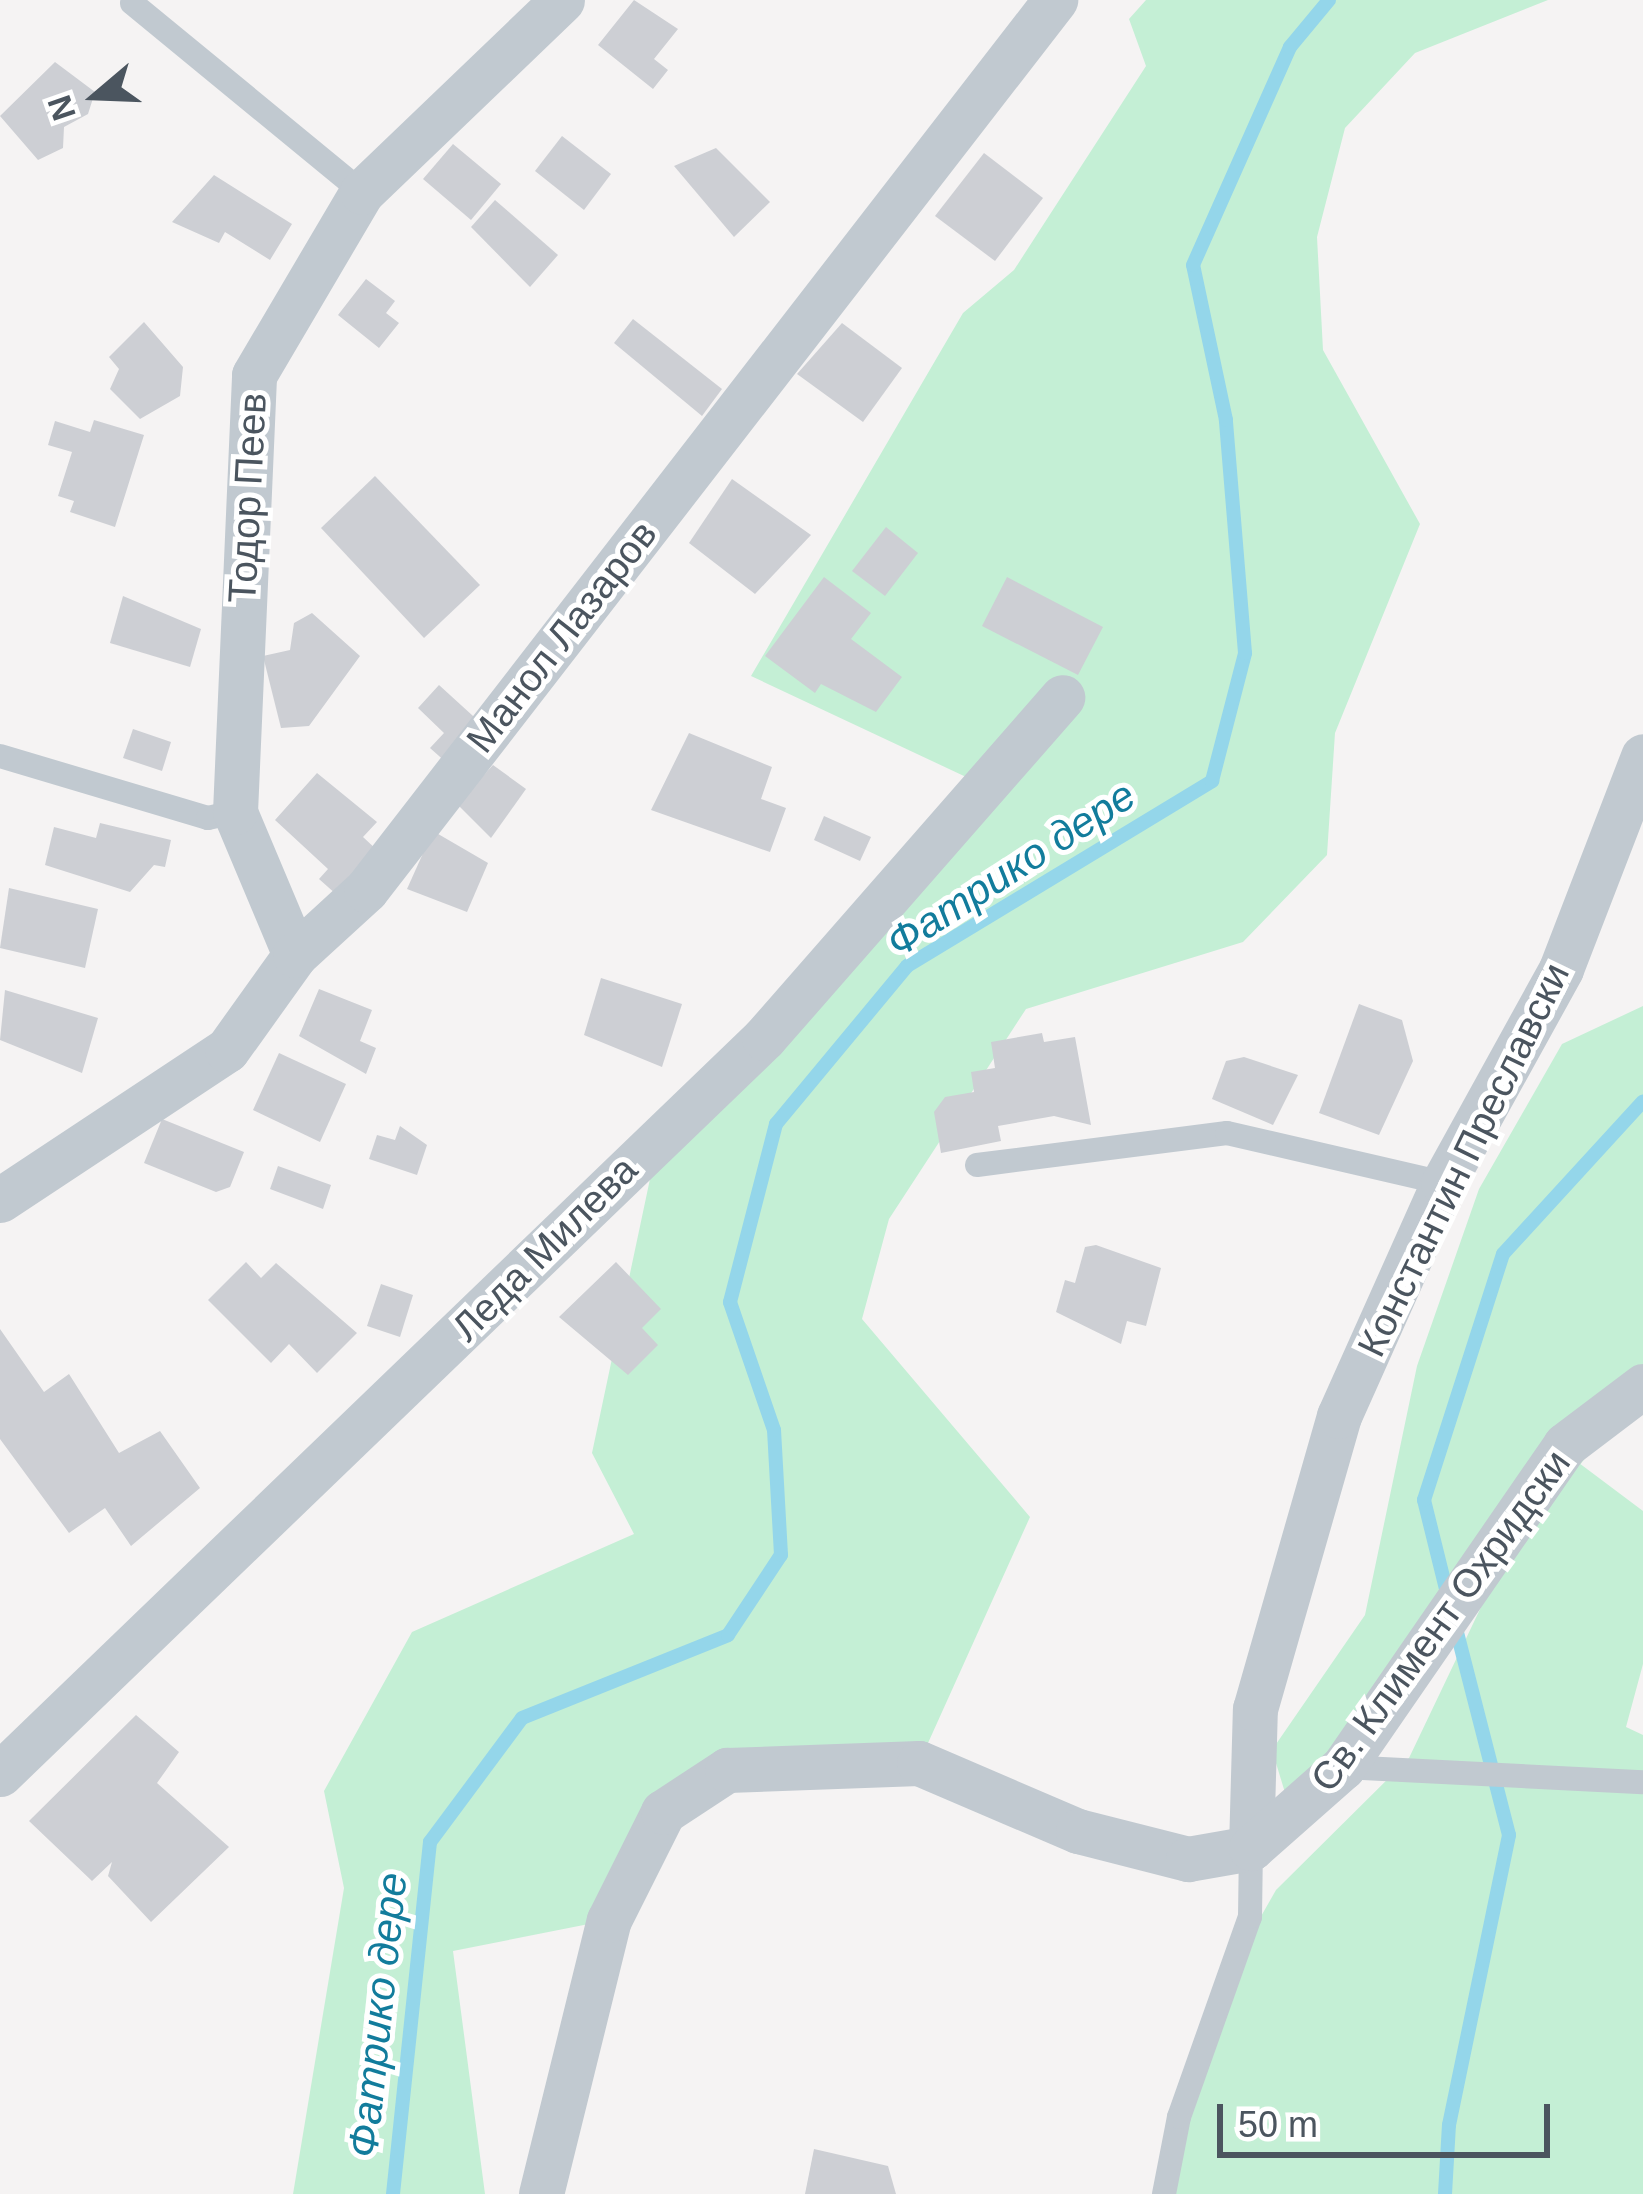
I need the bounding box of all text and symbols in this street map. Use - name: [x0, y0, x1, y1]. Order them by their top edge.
- north arrow: [36, 36, 156, 156]
- text: N: [40, 91, 83, 125]
- street label: Тодор Пеев: [219, 392, 277, 604]
- street label: Манол Лазаров: [457, 512, 667, 762]
- water label: Фатрико дере: [877, 770, 1145, 968]
- street label: Константин Преславски: [1348, 956, 1580, 1364]
- street label: Леда Милева: [443, 1147, 647, 1351]
- street label: Св. Климент Охридски: [1301, 1441, 1581, 1801]
- water label: Фатрико дере: [338, 1870, 418, 2160]
- scale bar: [1223, 2080, 1556, 2154]
- text: 50 m: [1238, 2104, 1318, 2145]

